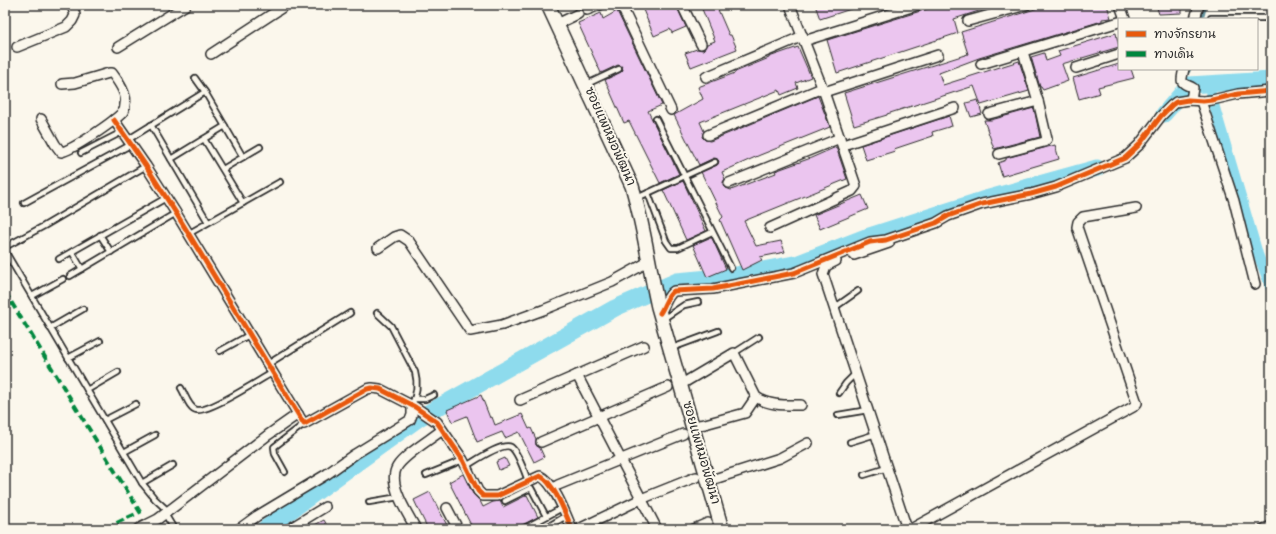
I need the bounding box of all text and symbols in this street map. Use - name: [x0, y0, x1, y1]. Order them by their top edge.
- legend: [1118, 18, 1258, 70]
- text: ทางจักรยาน: [1154, 27, 1216, 43]
- text: ทางเดิน: [1154, 47, 1194, 63]
- street label: ซอยแพหมอพัฒนา: [580, 84, 639, 189]
- street label: ซอยแพหมอพัฒนา: [678, 399, 724, 506]

